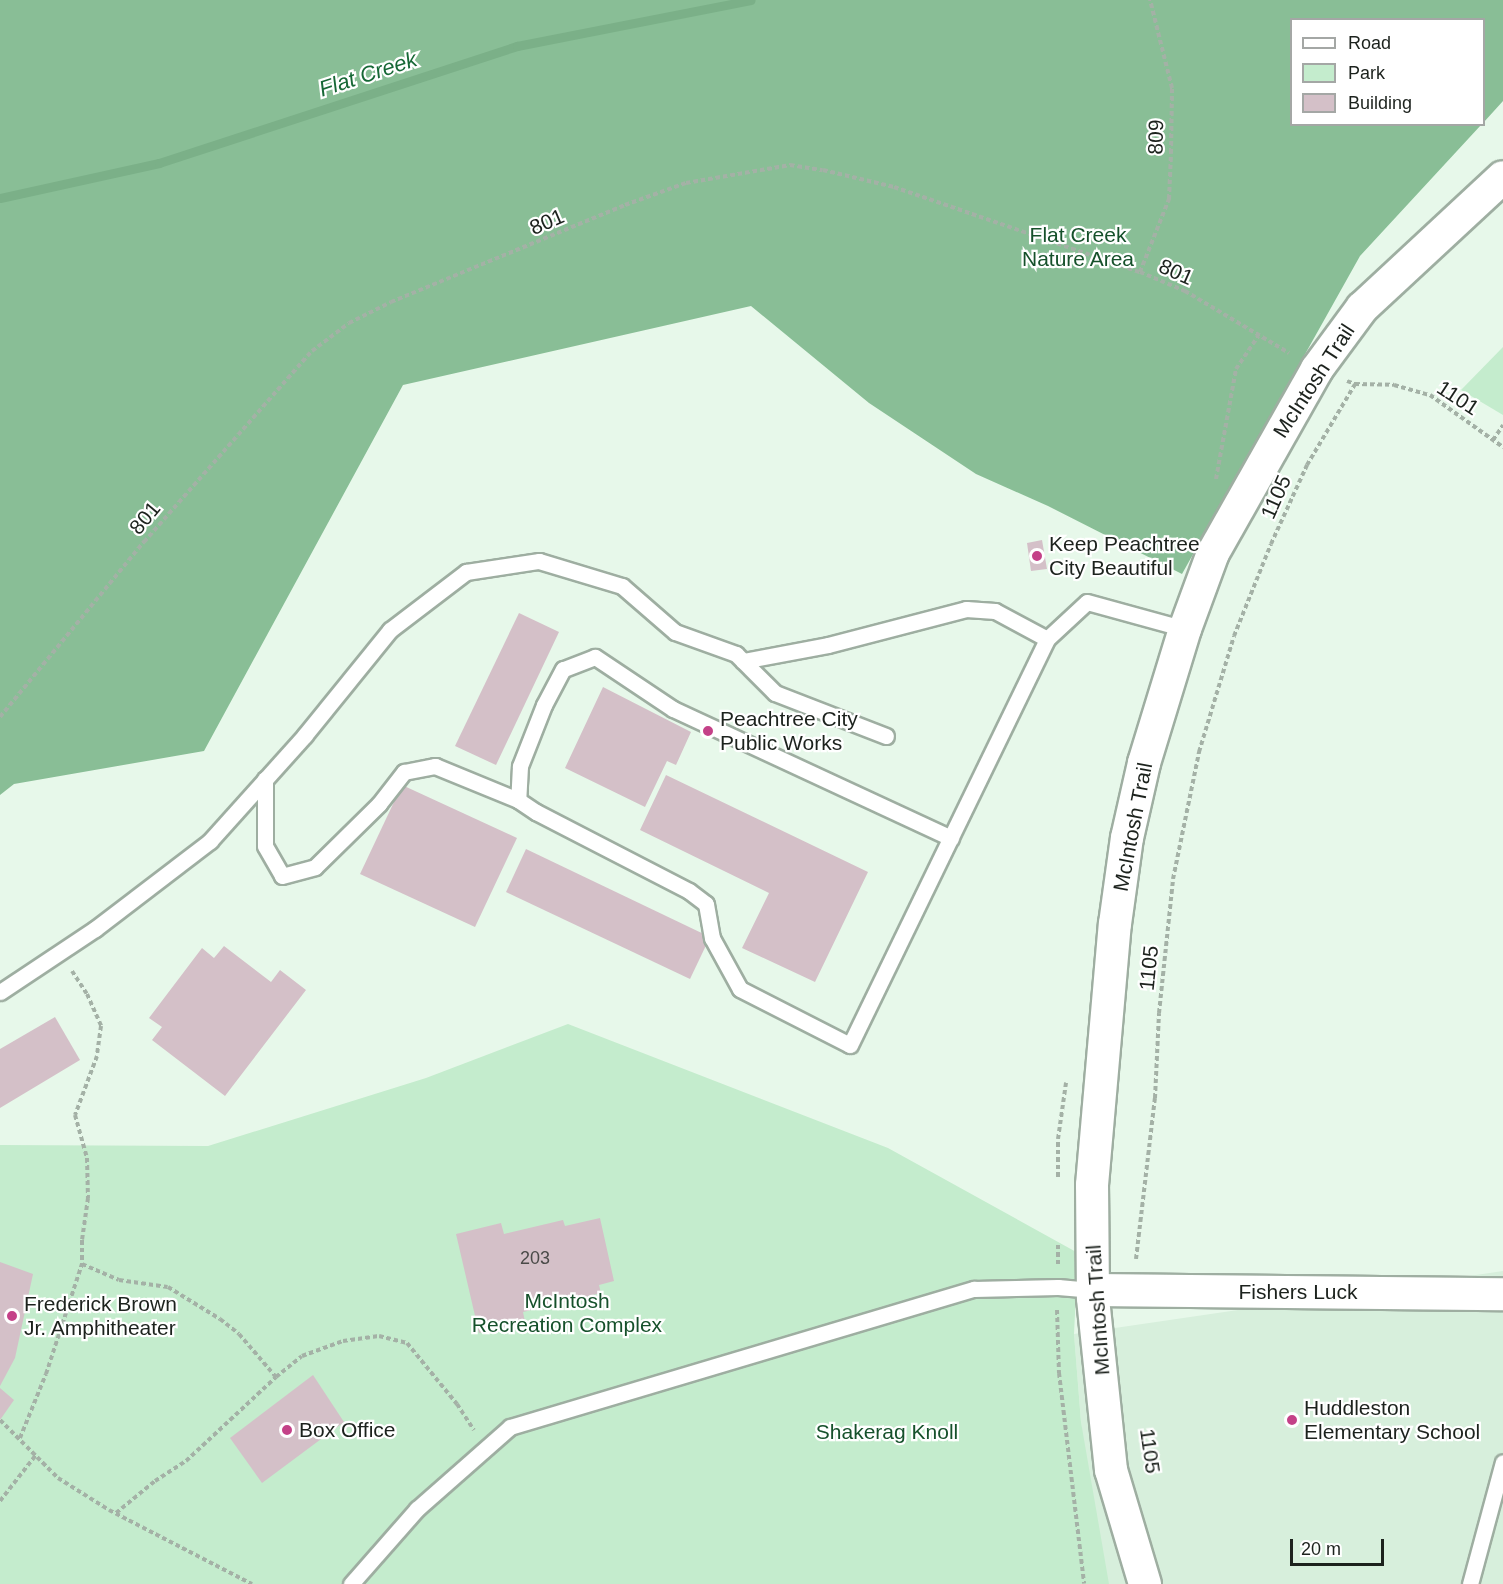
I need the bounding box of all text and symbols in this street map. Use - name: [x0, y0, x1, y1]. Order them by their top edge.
- legend: [1290, 18, 1485, 126]
- text: Road: [1348, 33, 1391, 53]
- water label: Flat Creek: [316, 46, 420, 102]
- text: Park: [1348, 63, 1385, 83]
- text: Building: [1348, 93, 1412, 113]
- street label: 809: [1143, 119, 1169, 155]
- street label: 801: [526, 204, 568, 240]
- park label: Flat Creek Nature Area: [1021, 222, 1135, 272]
- street label: 801: [1155, 253, 1197, 291]
- street label: McIntosh Trail: [1268, 319, 1360, 443]
- street label: 1101: [1432, 375, 1484, 421]
- street label: 1105: [1255, 471, 1297, 523]
- street label: 801: [124, 496, 166, 540]
- place label: Keep Peachtree City Beautiful: [1049, 531, 1200, 581]
- marker: Keep Peachtree City Beautiful: [1030, 549, 1044, 563]
- place label: Peachtree City Public Works: [720, 706, 858, 756]
- marker: Peachtree City Public Works: [701, 724, 715, 738]
- street label: McIntosh Trail: [1108, 760, 1158, 894]
- street label: 1105: [1134, 944, 1164, 992]
- street label: McIntosh Trail: [1081, 1244, 1115, 1376]
- house number: 203: [520, 1247, 550, 1269]
- street label: Fishers Luck: [1238, 1279, 1358, 1305]
- park label: McIntosh Recreation Complex: [472, 1288, 662, 1338]
- place label: Frederick Brown Jr. Amphitheater: [24, 1291, 177, 1341]
- marker: Frederick Brown Jr. Amphitheater: [5, 1309, 19, 1323]
- place label: Huddleston Elementary School: [1304, 1395, 1480, 1445]
- marker: Huddleston Elementary School: [1285, 1413, 1299, 1427]
- place label: Box Office: [299, 1417, 395, 1443]
- park label: Shakerag Knoll: [816, 1419, 958, 1445]
- marker: Box Office: [280, 1423, 294, 1437]
- street label: 1105: [1134, 1427, 1166, 1475]
- scale bar: [1293, 1527, 1388, 1565]
- text: 20 m: [1301, 1539, 1341, 1559]

